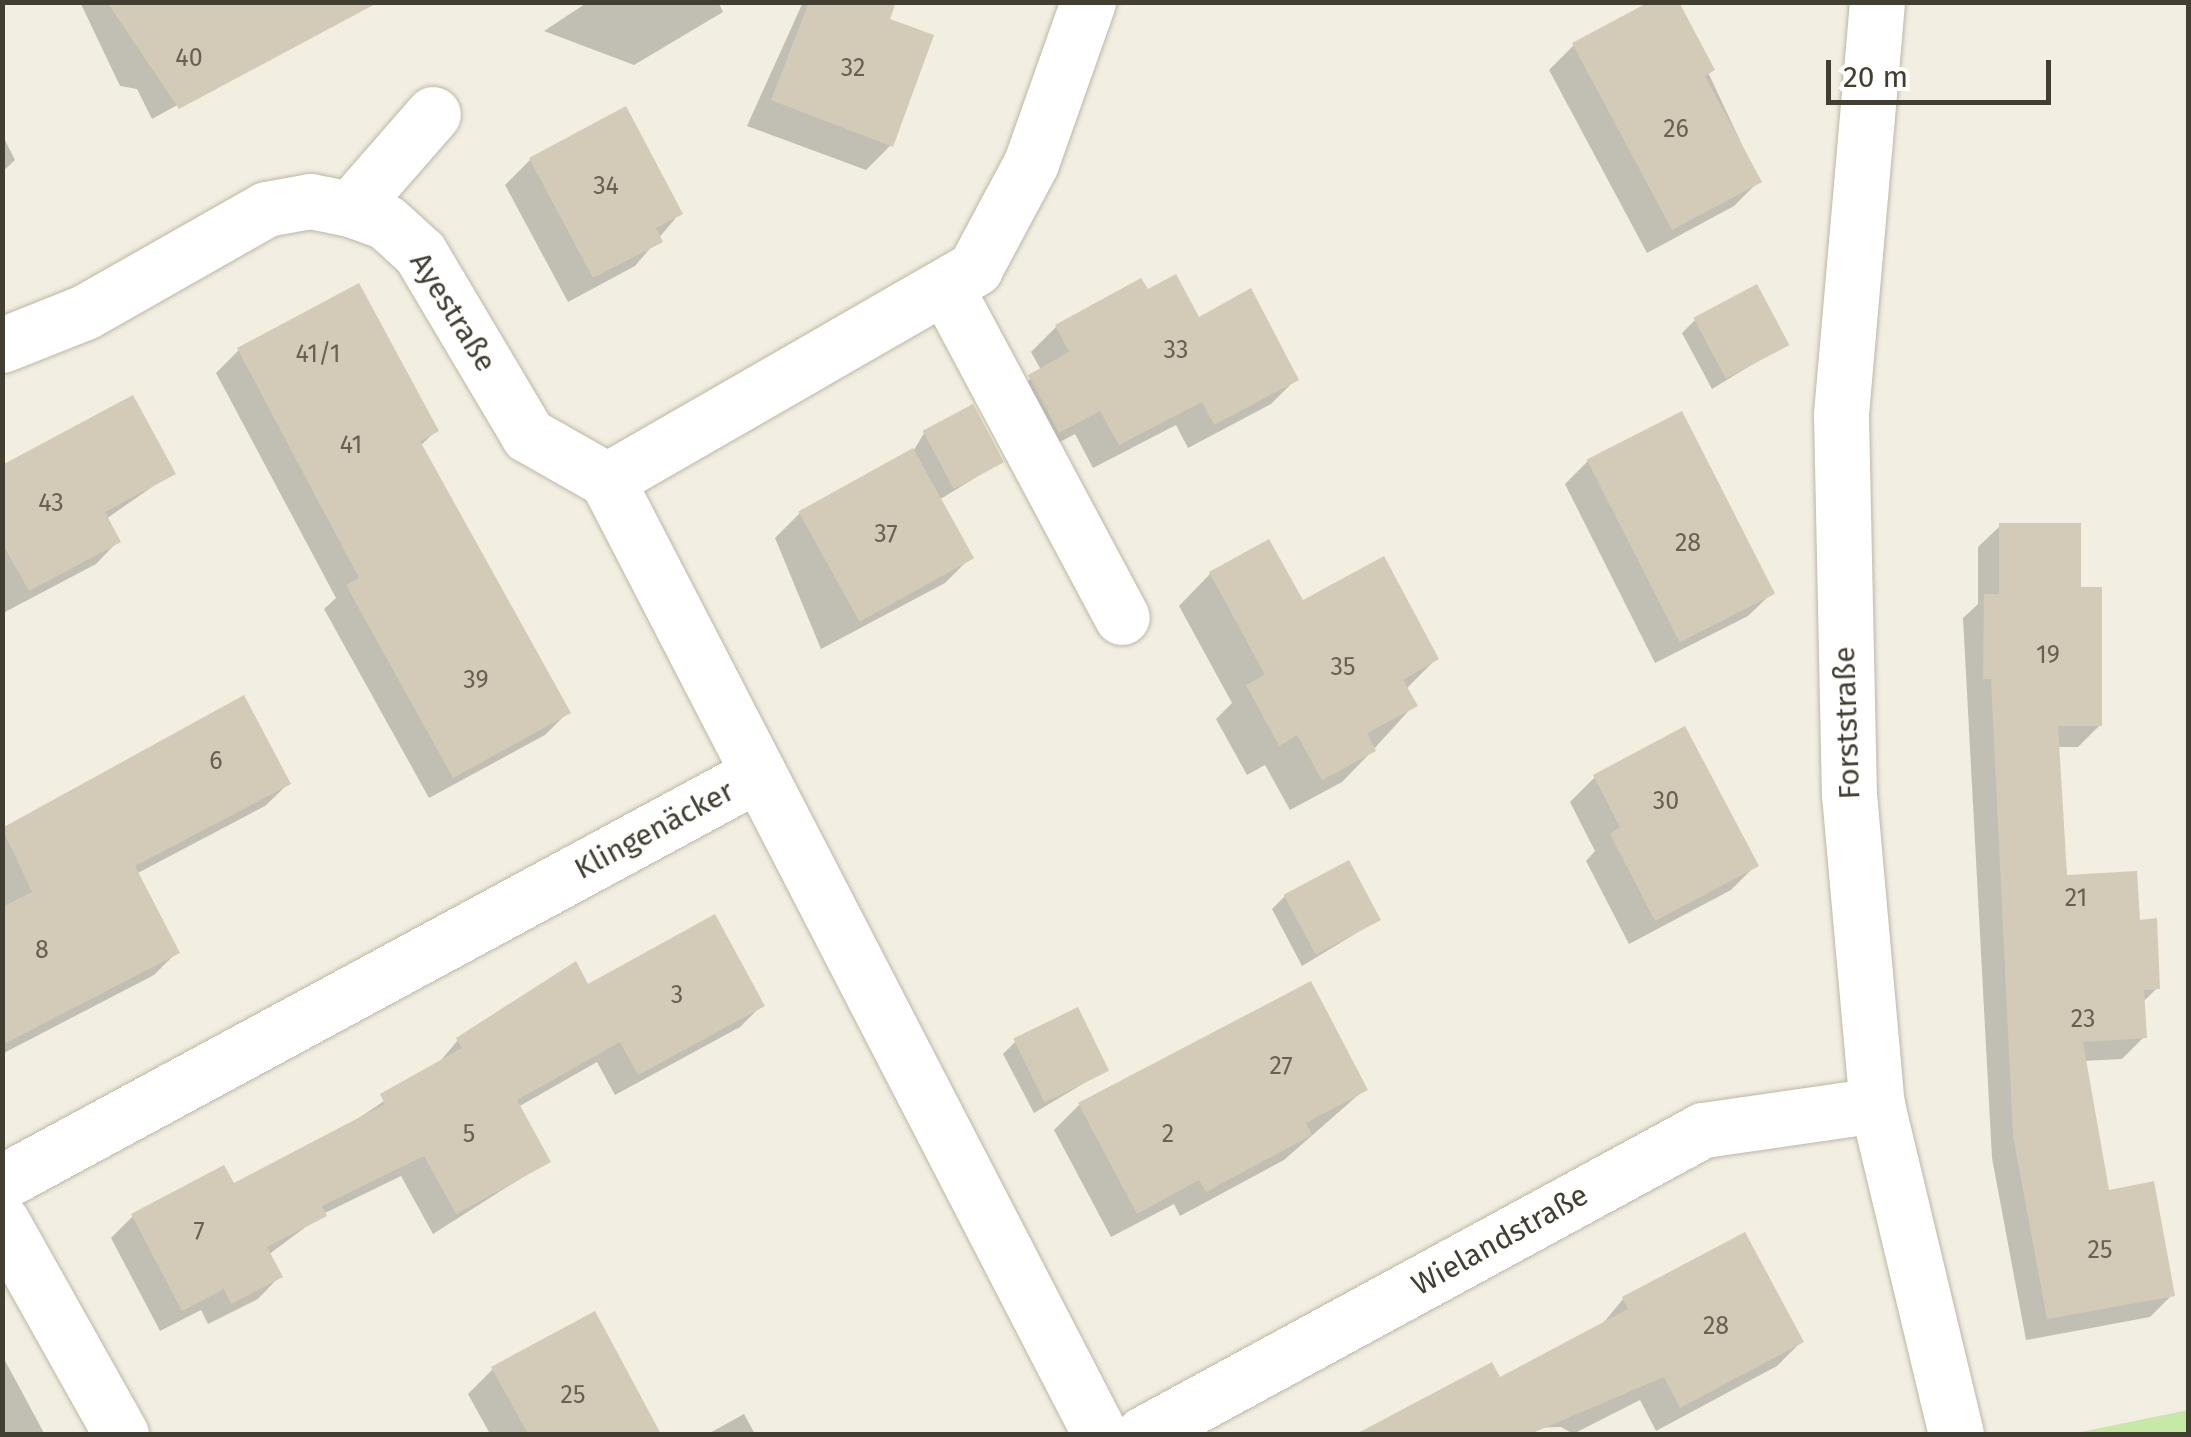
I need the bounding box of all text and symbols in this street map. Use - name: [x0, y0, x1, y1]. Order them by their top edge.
- scale bar: [1831, 40, 2056, 102]
- house number: 40: [175, 43, 203, 73]
- house number: 32: [841, 53, 865, 83]
- text: 20 m: [1843, 59, 1908, 95]
- house number: 26: [1663, 114, 1689, 144]
- house number: 34: [593, 171, 619, 201]
- street label: Ayestraße: [402, 246, 504, 378]
- house number: 33: [1164, 335, 1188, 365]
- house number: 41/1: [296, 339, 340, 369]
- house number: 41: [340, 430, 362, 460]
- house number: 43: [38, 488, 64, 518]
- house number: 37: [874, 519, 898, 549]
- house number: 28: [1675, 528, 1701, 558]
- house number: 19: [2036, 640, 2060, 670]
- street label: Forststraße: [1826, 646, 1868, 800]
- house number: 35: [1331, 652, 1355, 682]
- house number: 39: [463, 665, 489, 695]
- house number: 6: [209, 746, 223, 776]
- street label: Klingenäcker: [568, 773, 740, 887]
- house number: 30: [1653, 786, 1679, 816]
- house number: 21: [2065, 883, 2087, 913]
- house number: 8: [35, 935, 49, 965]
- house number: 3: [671, 980, 683, 1010]
- house number: 23: [2071, 1004, 2095, 1034]
- house number: 27: [1269, 1051, 1293, 1081]
- house number: 5: [463, 1119, 475, 1149]
- house number: 2: [1162, 1119, 1174, 1149]
- street label: Wielandstraße: [1406, 1177, 1594, 1303]
- house number: 7: [193, 1216, 205, 1246]
- house number: 25: [2088, 1235, 2112, 1265]
- house number: 28: [1703, 1311, 1729, 1341]
- house number: 25: [561, 1380, 585, 1410]

